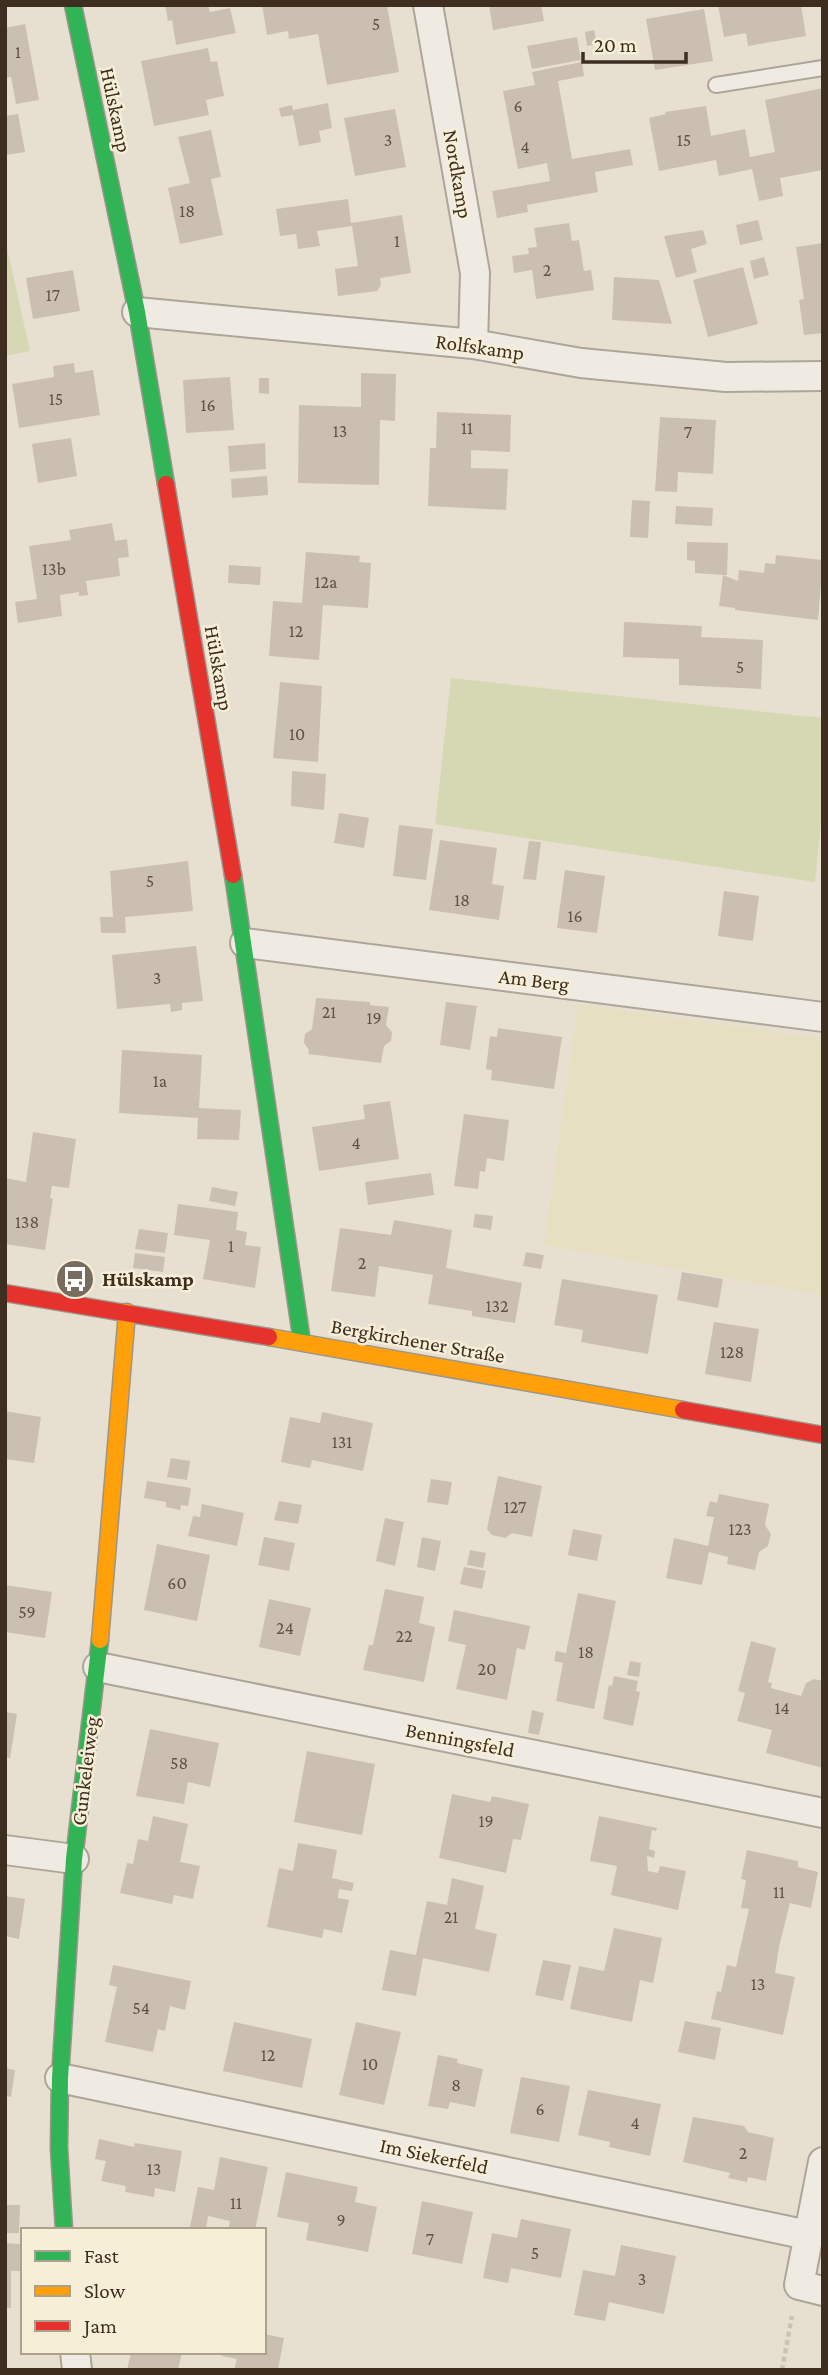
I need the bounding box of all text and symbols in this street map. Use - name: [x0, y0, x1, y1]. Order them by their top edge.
- house number: 5: [372, 14, 380, 34]
- scale bar: [583, 21, 686, 65]
- text: 20 m: [594, 33, 637, 57]
- house number: 1: [15, 42, 21, 62]
- street label: Hülskamp: [95, 65, 137, 155]
- house number: 6: [513, 96, 523, 116]
- street label: Nordkamp: [438, 128, 478, 220]
- house number: 3: [384, 130, 392, 150]
- house number: 15: [677, 130, 691, 150]
- house number: 4: [520, 137, 530, 157]
- house number: 18: [179, 201, 195, 221]
- house number: 1: [394, 231, 400, 251]
- house number: 2: [543, 260, 551, 280]
- house number: 17: [46, 285, 60, 305]
- street label: Rolfskamp: [434, 329, 526, 365]
- house number: 15: [49, 389, 63, 409]
- house number: 16: [200, 395, 216, 415]
- house number: 11: [461, 418, 473, 438]
- house number: 13: [333, 421, 347, 441]
- house number: 7: [684, 422, 692, 442]
- house number: 13b: [42, 559, 66, 579]
- house number: 12a: [315, 572, 337, 592]
- house number: 12: [289, 621, 303, 641]
- street label: Hülskamp: [200, 623, 238, 713]
- house number: 5: [736, 657, 744, 677]
- house number: 10: [289, 724, 305, 744]
- house number: 5: [146, 871, 154, 891]
- house number: 18: [454, 890, 470, 910]
- house number: 16: [567, 906, 583, 926]
- street label: Am Berg: [497, 964, 571, 996]
- house number: 3: [153, 968, 161, 988]
- house number: 21: [322, 1002, 336, 1022]
- house number: 19: [366, 1008, 382, 1028]
- house number: 1a: [153, 1071, 167, 1091]
- house number: 4: [351, 1133, 361, 1153]
- house number: 138: [15, 1212, 39, 1232]
- house number: 1: [228, 1236, 234, 1256]
- house number: 2: [358, 1253, 366, 1273]
- bus stop icon: Hülskamp: [54, 1258, 96, 1300]
- place label: Hülskamp: [102, 1267, 194, 1291]
- house number: 132: [485, 1296, 509, 1316]
- street label: Bergkirchener Straße: [329, 1314, 507, 1368]
- house number: 128: [720, 1342, 744, 1362]
- house number: 131: [332, 1432, 352, 1452]
- house number: 127: [504, 1497, 526, 1517]
- house number: 123: [728, 1519, 752, 1539]
- house number: 60: [167, 1573, 187, 1593]
- house number: 59: [18, 1602, 36, 1622]
- house number: 24: [276, 1618, 294, 1638]
- house number: 22: [395, 1626, 413, 1646]
- house number: 18: [578, 1642, 594, 1662]
- house number: 20: [478, 1659, 496, 1679]
- house number: 14: [774, 1698, 790, 1718]
- street label: Gunkeleiweg: [66, 1715, 104, 1827]
- street label: Benningsfeld: [404, 1718, 516, 1762]
- house number: 58: [170, 1753, 188, 1773]
- house number: 19: [478, 1811, 494, 1831]
- house number: 11: [773, 1882, 785, 1902]
- house number: 21: [444, 1907, 458, 1927]
- house number: 13: [751, 1974, 765, 1994]
- house number: 54: [132, 1998, 150, 2018]
- house number: 12: [261, 2045, 275, 2065]
- house number: 10: [362, 2054, 378, 2074]
- house number: 8: [451, 2075, 461, 2095]
- house number: 6: [535, 2099, 545, 2119]
- house number: 4: [630, 2113, 640, 2133]
- street label: Im Siekerfeld: [378, 2133, 490, 2179]
- house number: 2: [739, 2143, 747, 2163]
- house number: 13: [147, 2159, 161, 2179]
- house number: 11: [230, 2193, 242, 2213]
- house number: 9: [336, 2210, 346, 2230]
- legend: [21, 2228, 266, 2354]
- house number: 7: [426, 2229, 434, 2249]
- house number: 5: [531, 2243, 539, 2263]
- text: Fast: [84, 2244, 120, 2268]
- house number: 3: [638, 2269, 646, 2289]
- text: Slow: [84, 2279, 126, 2303]
- text: Jam: [82, 2314, 117, 2338]

